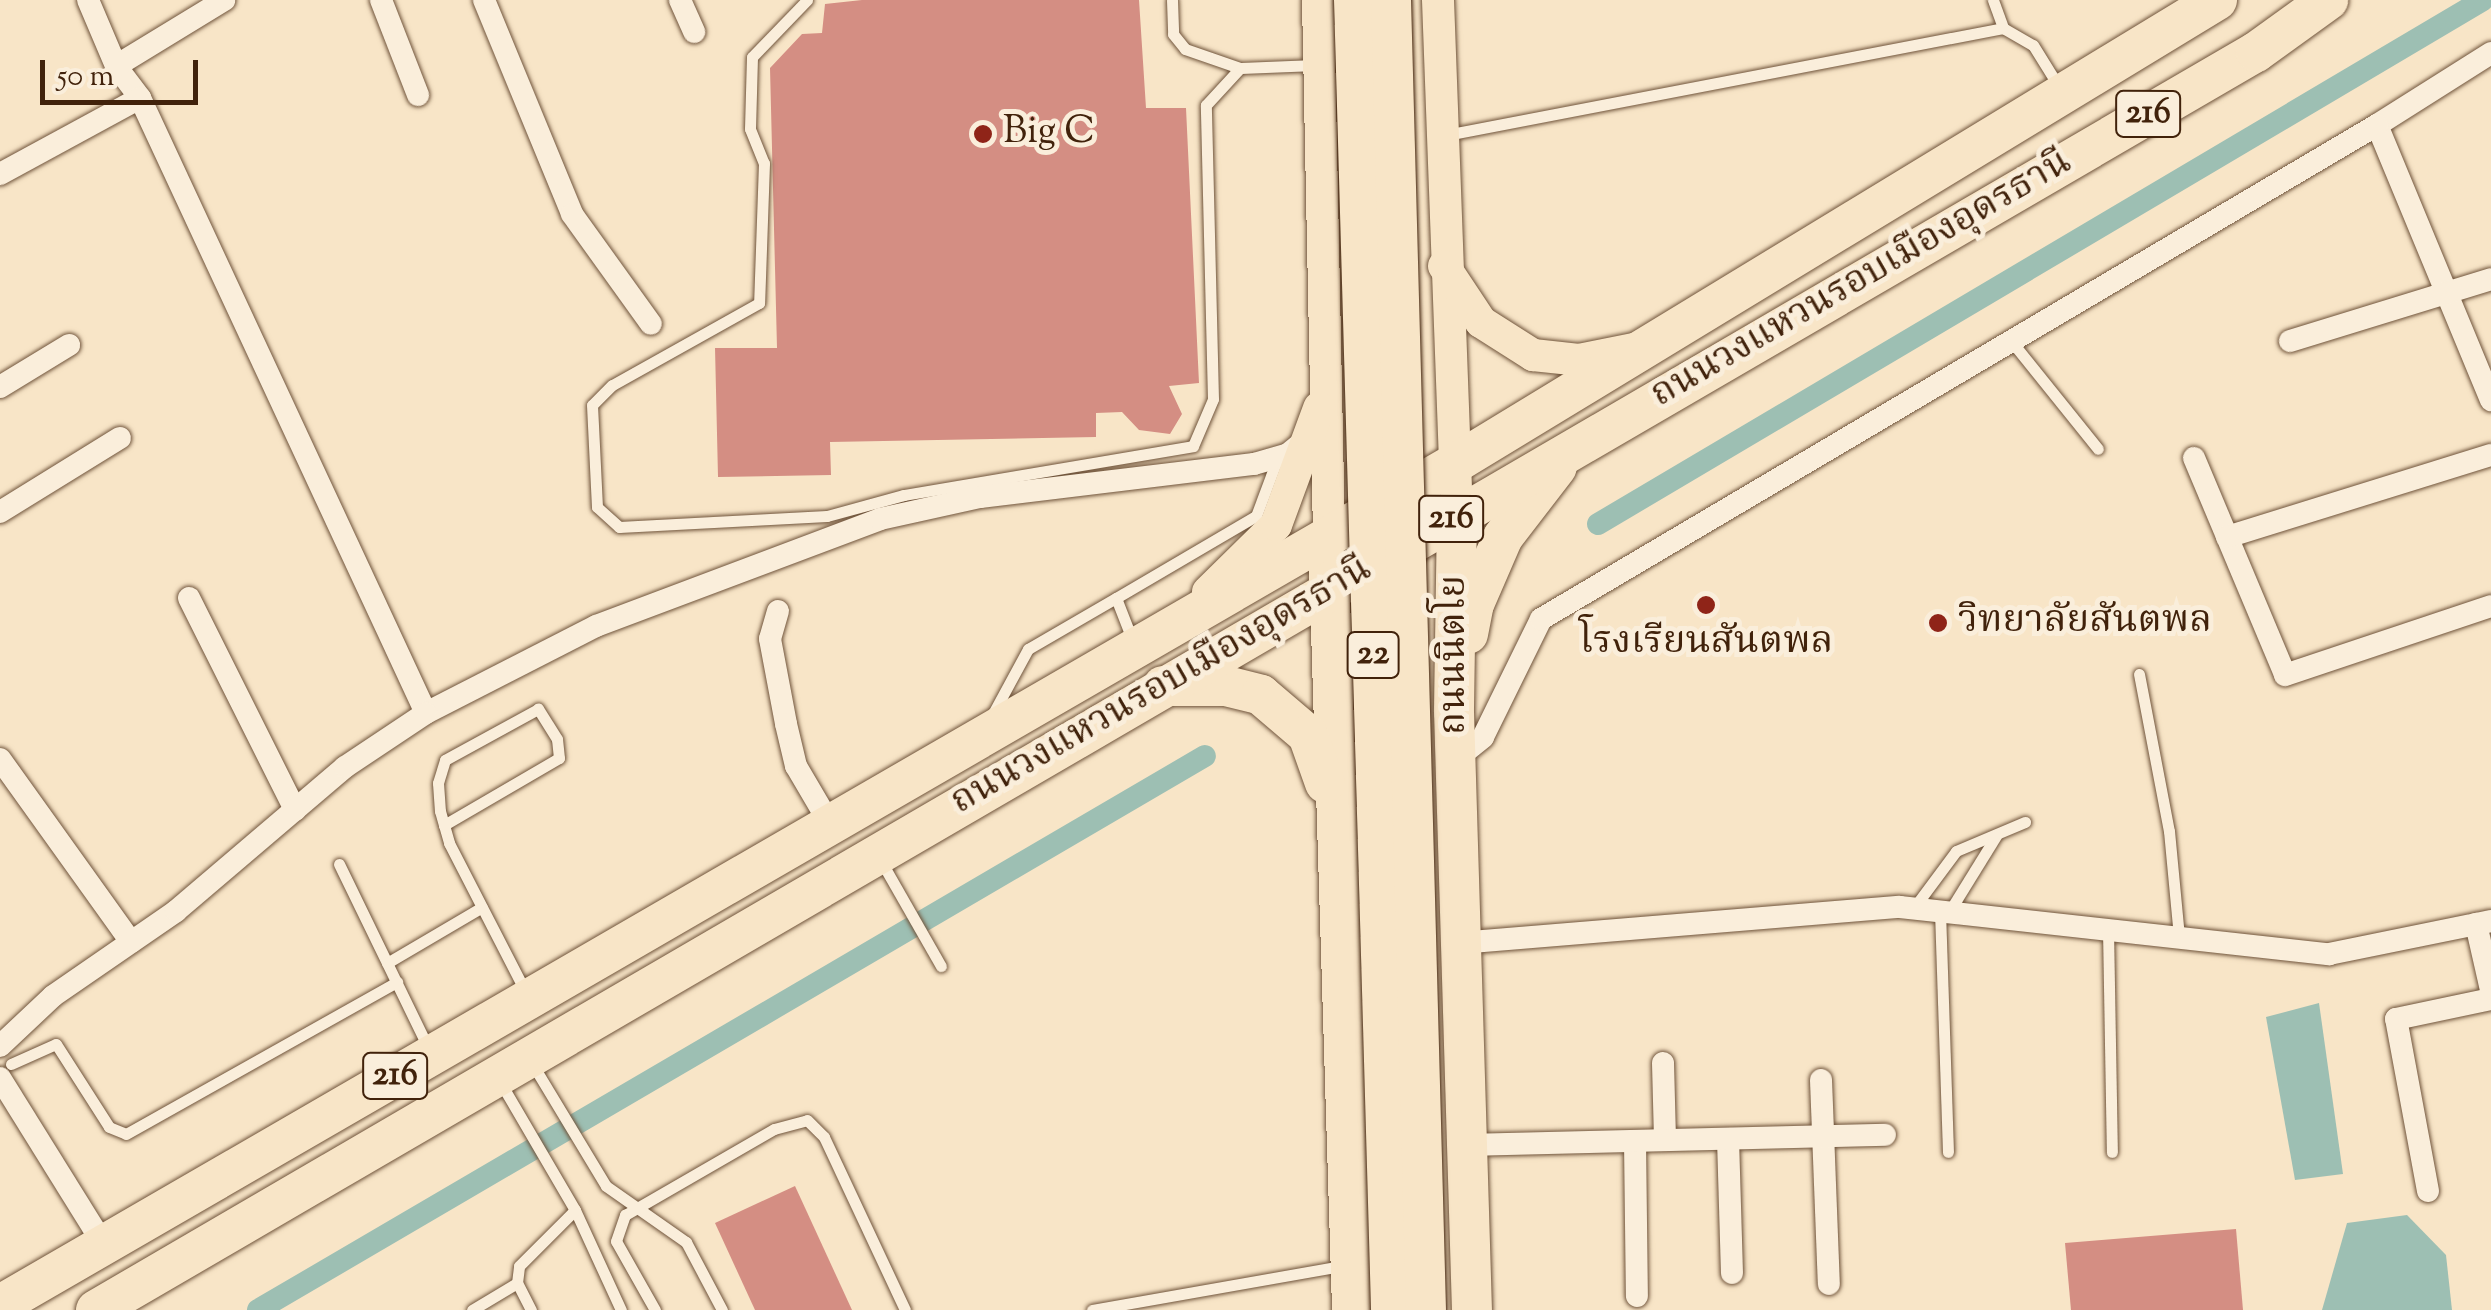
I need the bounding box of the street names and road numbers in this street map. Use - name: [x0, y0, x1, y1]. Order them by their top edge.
- road number: 216: [2113, 84, 2183, 144]
- street label: ถนนวงแหวนรอบเมืองอุดรธานี: [1643, 141, 2081, 419]
- road number: 216: [1416, 489, 1486, 549]
- street label: ถนนวงแหวนรอบเมืองอุดรธานี: [943, 548, 1381, 826]
- street label: ถนนนิตโย: [1433, 575, 1479, 735]
- road number: 22: [1346, 625, 1400, 685]
- road number: 216: [360, 1046, 430, 1106]

